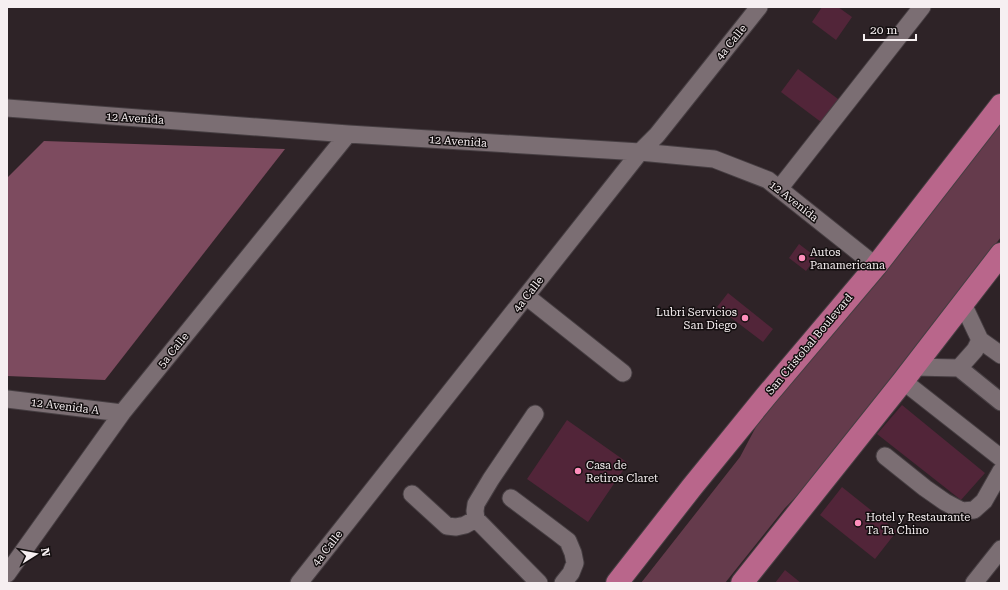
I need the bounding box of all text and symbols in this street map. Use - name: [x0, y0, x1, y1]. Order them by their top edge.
- scale bar: [864, 16, 916, 42]
- street label: 4a Calle: [713, 22, 750, 63]
- text: 20 m: [870, 23, 897, 37]
- street label: 12 Avenida: [105, 110, 165, 127]
- street label: 12 Avenida: [428, 133, 488, 150]
- street label: 12 Avenida: [767, 178, 821, 224]
- place label: Autos Panamericana: [810, 246, 885, 272]
- marker: Autos Panamericana: [797, 253, 807, 263]
- street label: 4a Calle: [510, 274, 546, 315]
- street label: San Cristobal Boulevard: [763, 291, 855, 397]
- place label: Lubri Servicios San Diego: [656, 306, 737, 332]
- marker: Lubri Servicios San Diego: [740, 313, 750, 323]
- street label: 5a Calle: [155, 330, 192, 371]
- street label: 12 Avenida A: [30, 396, 100, 417]
- place label: Casa de Retiros Claret: [586, 459, 658, 485]
- marker: Casa de Retiros Claret: [573, 466, 583, 476]
- place label: Hotel y Restaurante Ta Ta Chino: [866, 511, 970, 537]
- marker: Hotel y Restaurante Ta Ta Chino: [853, 518, 863, 528]
- street label: 4a Calle: [309, 528, 345, 569]
- north arrow: [16, 534, 56, 574]
- text: N: [38, 547, 53, 558]

